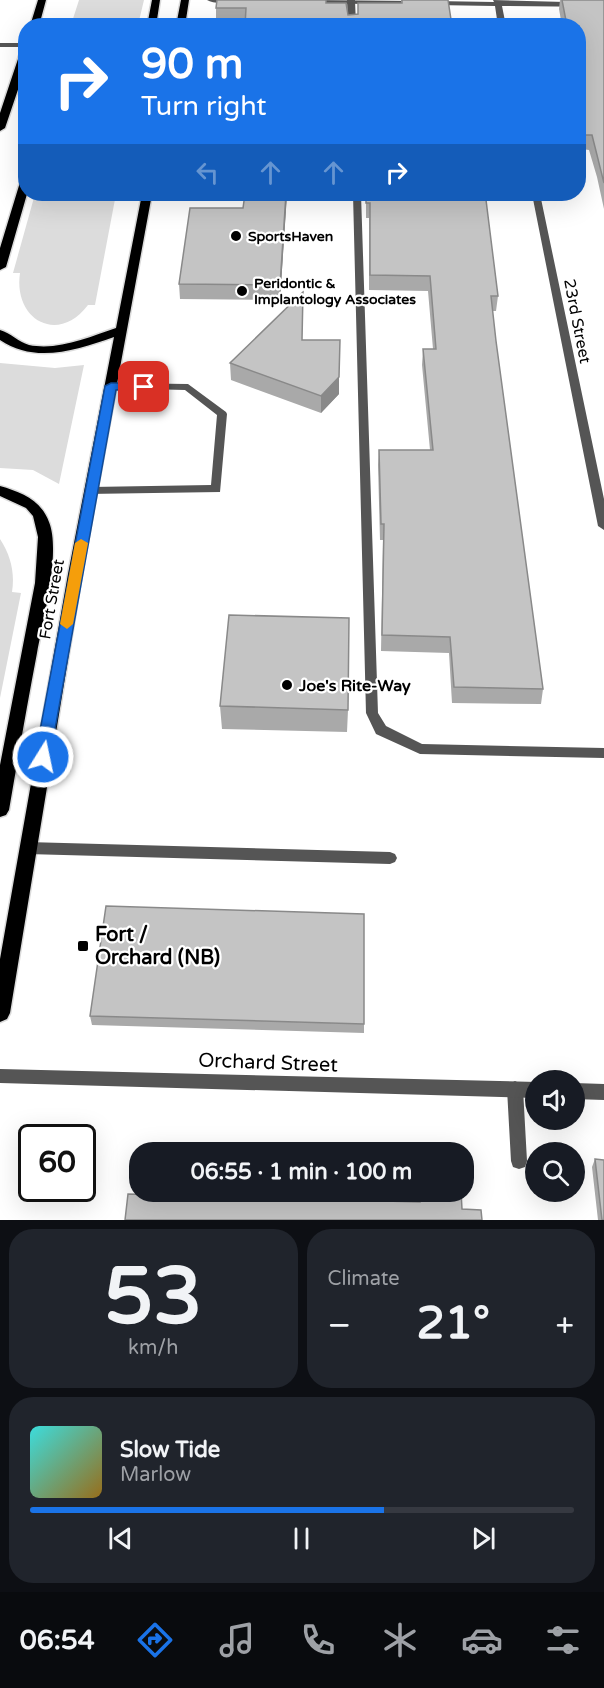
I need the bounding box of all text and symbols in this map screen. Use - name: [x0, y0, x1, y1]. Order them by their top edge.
- text: 90 m: [141, 39, 243, 90]
- icon: right: [42, 42, 120, 120]
- text: Turn right: [141, 90, 267, 123]
- icon: left: [191, 156, 224, 189]
- icon: ahead: [254, 156, 287, 189]
- icon: ahead: [317, 156, 350, 189]
- icon: right: [380, 156, 413, 189]
- place label: SportsHaven: [248, 228, 333, 245]
- marker: SportsHaven: [229, 229, 243, 243]
- place label: Peridontic & Implantology Associates: [254, 275, 416, 308]
- street label: 23rd Street: [559, 277, 595, 365]
- marker: Peridontic & Implantology Associates: [235, 284, 249, 298]
- pin: [118, 361, 169, 412]
- icon: arrive: [127, 370, 160, 403]
- street label: Fort Street: [35, 558, 69, 641]
- place label: Joe's Rite-Way: [298, 676, 411, 696]
- marker: Joe's Rite-Way: [280, 678, 294, 692]
- position arrow: [11, 725, 75, 789]
- place label: Fort / Orchard (NB): [95, 923, 220, 970]
- marker: Fort / Orchard (NB): [76, 939, 90, 953]
- street label: Orchard Street: [198, 1049, 339, 1077]
- map controls: [525, 1070, 585, 1202]
- button: sound: [525, 1070, 585, 1130]
- speed limit sign: 60: [18, 1124, 96, 1202]
- button: search: [525, 1142, 585, 1202]
- text: 06:55 · 1 min · 100 m: [191, 1159, 412, 1185]
- text: 53: [104, 1250, 202, 1344]
- text: Climate: [328, 1267, 400, 1291]
- text: 21°: [416, 1297, 490, 1351]
- text: −: [328, 1306, 351, 1345]
- text: +: [555, 1306, 574, 1345]
- text: km/h: [128, 1336, 178, 1360]
- text: Slow Tide: [120, 1437, 220, 1463]
- text: Marlow: [120, 1463, 191, 1487]
- icon: previous: [104, 1522, 137, 1555]
- icon: pause: [285, 1522, 318, 1555]
- icon: next: [467, 1522, 500, 1555]
- icon: directions: [134, 1619, 176, 1661]
- icon: music: [216, 1619, 258, 1661]
- icon: phone: [297, 1619, 339, 1661]
- icon: climate: [379, 1619, 421, 1661]
- icon: car: [461, 1619, 503, 1661]
- icon: filters: [542, 1619, 584, 1661]
- text: 06:54: [20, 1624, 95, 1657]

